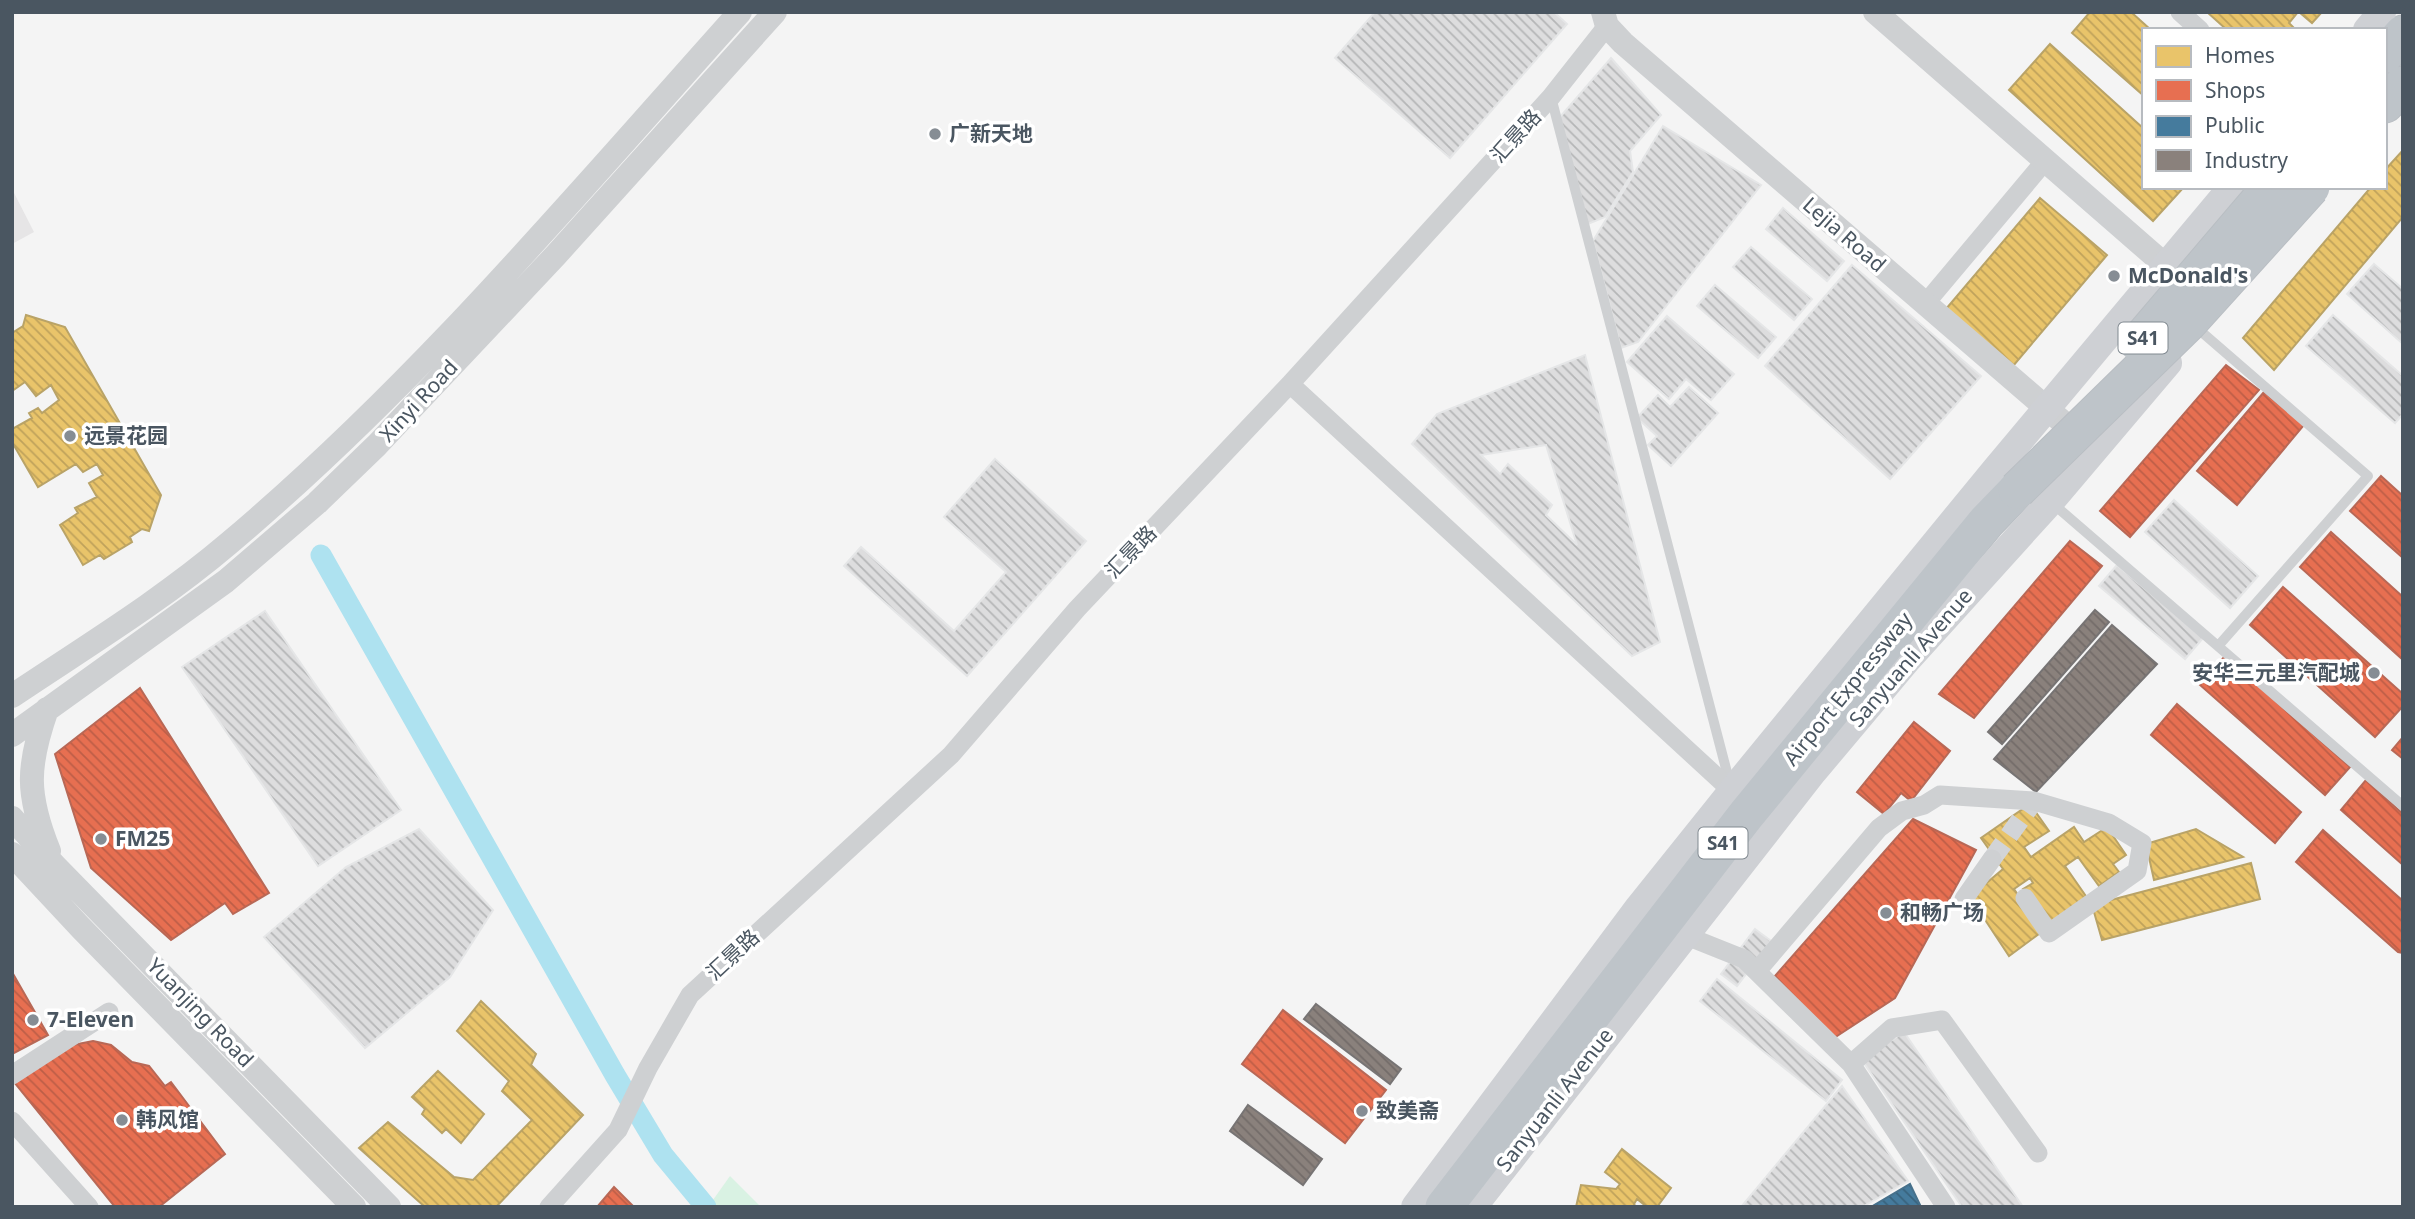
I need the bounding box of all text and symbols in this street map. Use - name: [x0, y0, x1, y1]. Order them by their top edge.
- legend: [2142, 28, 2387, 189]
- text: Homes: [2205, 41, 2275, 69]
- text: Shops: [2205, 76, 2265, 104]
- street label: 汇景路: [1484, 103, 1547, 168]
- text: Public: [2205, 111, 2265, 139]
- place label: 广新天地: [949, 119, 1033, 147]
- marker: 广新天地: [927, 126, 943, 142]
- text: Industry: [2205, 146, 2288, 174]
- street label: Lejia Road: [1797, 190, 1892, 278]
- place label: McDonald's: [2128, 261, 2248, 289]
- marker: McDonald's: [2106, 268, 2122, 284]
- road number: S41: [2118, 322, 2168, 354]
- street label: Xinyi Road: [373, 353, 464, 447]
- place label: 远景花园: [84, 421, 168, 449]
- marker: 远景花园: [62, 428, 78, 444]
- street label: 汇景路: [1098, 519, 1162, 584]
- street label: Sanyuanli Avenue: [1842, 582, 1978, 732]
- street label: Airport Expressway: [1777, 606, 1918, 771]
- place label: 安华三元里汽配城: [2192, 658, 2360, 686]
- marker: 安华三元里汽配城: [2366, 665, 2382, 681]
- place label: FM25: [115, 824, 170, 852]
- road number: S41: [1698, 828, 1748, 858]
- marker: FM25: [93, 831, 109, 847]
- place label: 和畅广场: [1900, 898, 1984, 926]
- marker: 和畅广场: [1878, 905, 1894, 921]
- street label: 汇景路: [700, 923, 765, 986]
- street label: Yuanjing Road: [141, 952, 260, 1073]
- place label: 7-Eleven: [47, 1005, 134, 1033]
- marker: 7-Eleven: [25, 1012, 41, 1028]
- street label: Sanyuanli Avenue: [1489, 1022, 1619, 1177]
- place label: 致美斋: [1376, 1096, 1439, 1124]
- marker: 致美斋: [1354, 1103, 1370, 1119]
- place label: 韩风馆: [136, 1105, 199, 1133]
- marker: 韩风馆: [114, 1112, 130, 1128]

